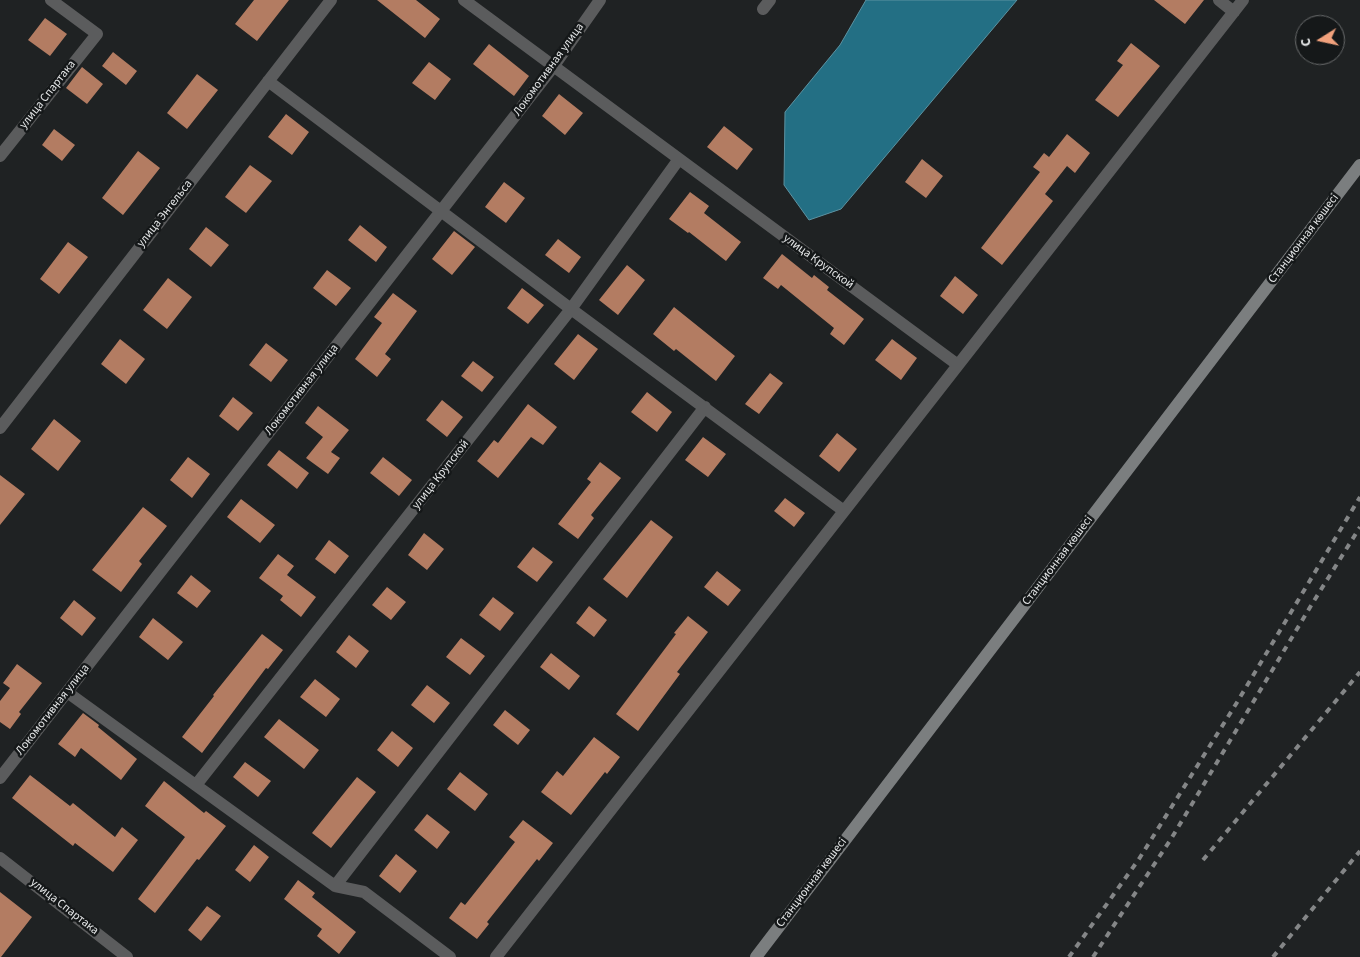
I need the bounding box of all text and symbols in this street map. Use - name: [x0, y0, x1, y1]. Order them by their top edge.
- north arrow: [1295, 15, 1345, 65]
- street label: Локомотивная улица: [510, 21, 588, 119]
- text: С: [1296, 37, 1317, 48]
- street label: улица Спартака: [17, 58, 79, 132]
- street label: улица Энгельса: [134, 177, 196, 251]
- street label: Станционная көшесі: [1266, 191, 1342, 287]
- street label: улица Крупской: [780, 231, 856, 293]
- street label: Локомотивная улица: [262, 342, 342, 438]
- street label: улица Крупской: [409, 437, 473, 513]
- street label: Станционная көшесі: [1020, 513, 1096, 609]
- street label: Локомотивная улица: [13, 662, 93, 758]
- street label: Станционная көшесі: [774, 835, 850, 931]
- street label: улица Спартака: [27, 876, 101, 938]

